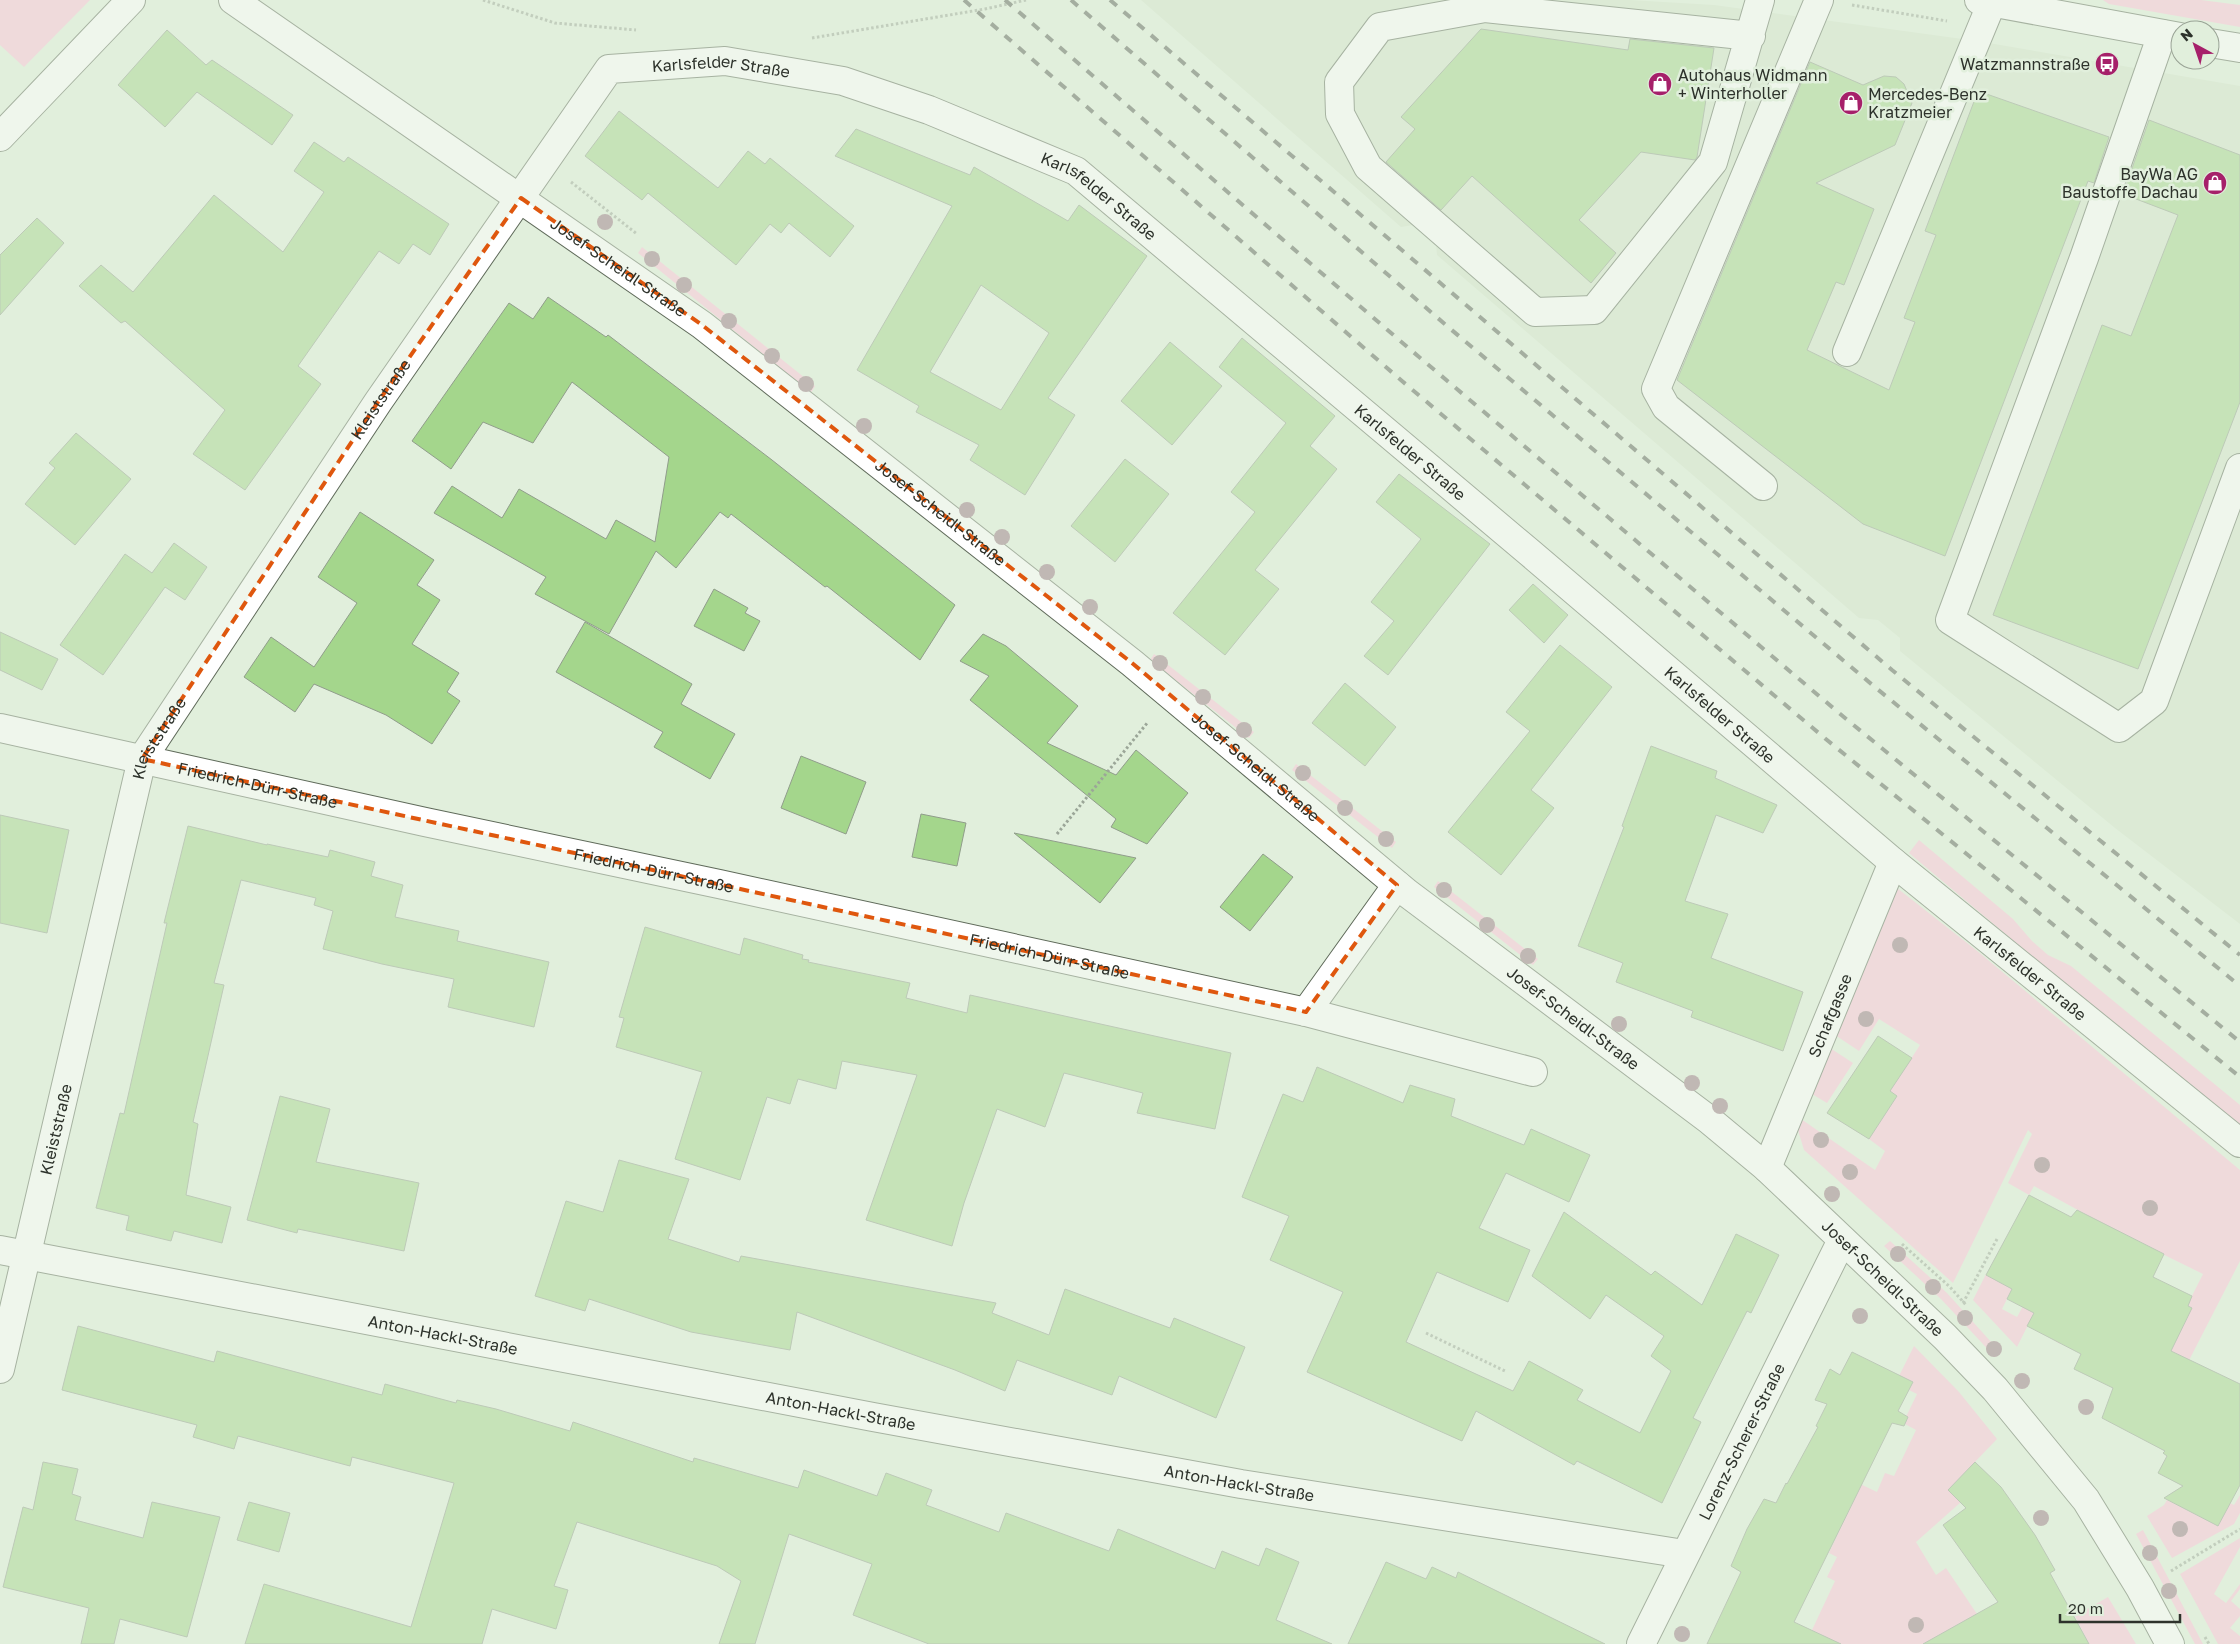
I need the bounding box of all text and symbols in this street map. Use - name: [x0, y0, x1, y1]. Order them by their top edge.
- north arrow: [2170, 20, 2220, 70]
- text: N: [2177, 25, 2196, 45]
- street label: Karlsfelder Straße: [651, 51, 792, 82]
- bus stop icon: Watzmannstraße: [2094, 51, 2120, 77]
- place label: Watzmannstraße: [1960, 54, 2090, 74]
- place label: Autohaus Widmann + Winterholler: [1678, 65, 1828, 103]
- shop icon: Autohaus Widmann + Winterholler: [1647, 71, 1673, 97]
- place label: Mercedes-Benz Kratzmeier: [1868, 84, 1987, 122]
- shop icon: Mercedes-Benz Kratzmeier: [1838, 90, 1864, 116]
- street label: Karlsfelder Straße: [1038, 148, 1161, 244]
- place label: BayWa AG Baustoffe Dachau: [2062, 164, 2198, 202]
- shop icon: BayWa AG Baustoffe Dachau: [2202, 170, 2228, 196]
- street label: Josef-Scheidl-Straße: [547, 213, 690, 321]
- street label: Kleiststraße: [346, 355, 415, 443]
- street label: Karlsfelder Straße: [1350, 400, 1470, 504]
- street label: Josef-Scheidl-Straße: [871, 455, 1010, 570]
- street label: Karlsfelder Straße: [1660, 662, 1779, 767]
- street label: Kleiststraße: [128, 693, 190, 781]
- street label: Josef-Scheidl-Straße: [1188, 707, 1324, 826]
- street label: Friedrich-Dürr-Straße: [176, 758, 339, 812]
- street label: Friedrich-Dürr-Straße: [572, 844, 736, 897]
- street label: Karlsfelder Straße: [1970, 922, 2091, 1025]
- street label: Friedrich-Dürr-Straße: [968, 929, 1131, 983]
- street label: Josef-Scheidl-Straße: [1503, 962, 1644, 1074]
- street label: Schafgasse: [1804, 971, 1856, 1060]
- street label: Kleiststraße: [36, 1082, 76, 1177]
- street label: Josef-Scheidl-Straße: [1818, 1215, 1948, 1341]
- street label: Anton-Hackl-Straße: [366, 1311, 519, 1359]
- street label: Lorenz-Scherer-Straße: [1694, 1360, 1789, 1523]
- street label: Anton-Hackl-Straße: [764, 1387, 917, 1435]
- street label: Anton-Hackl-Straße: [1163, 1460, 1316, 1505]
- scale bar: [2060, 1592, 2180, 1624]
- text: 20 m: [2068, 1599, 2103, 1617]

